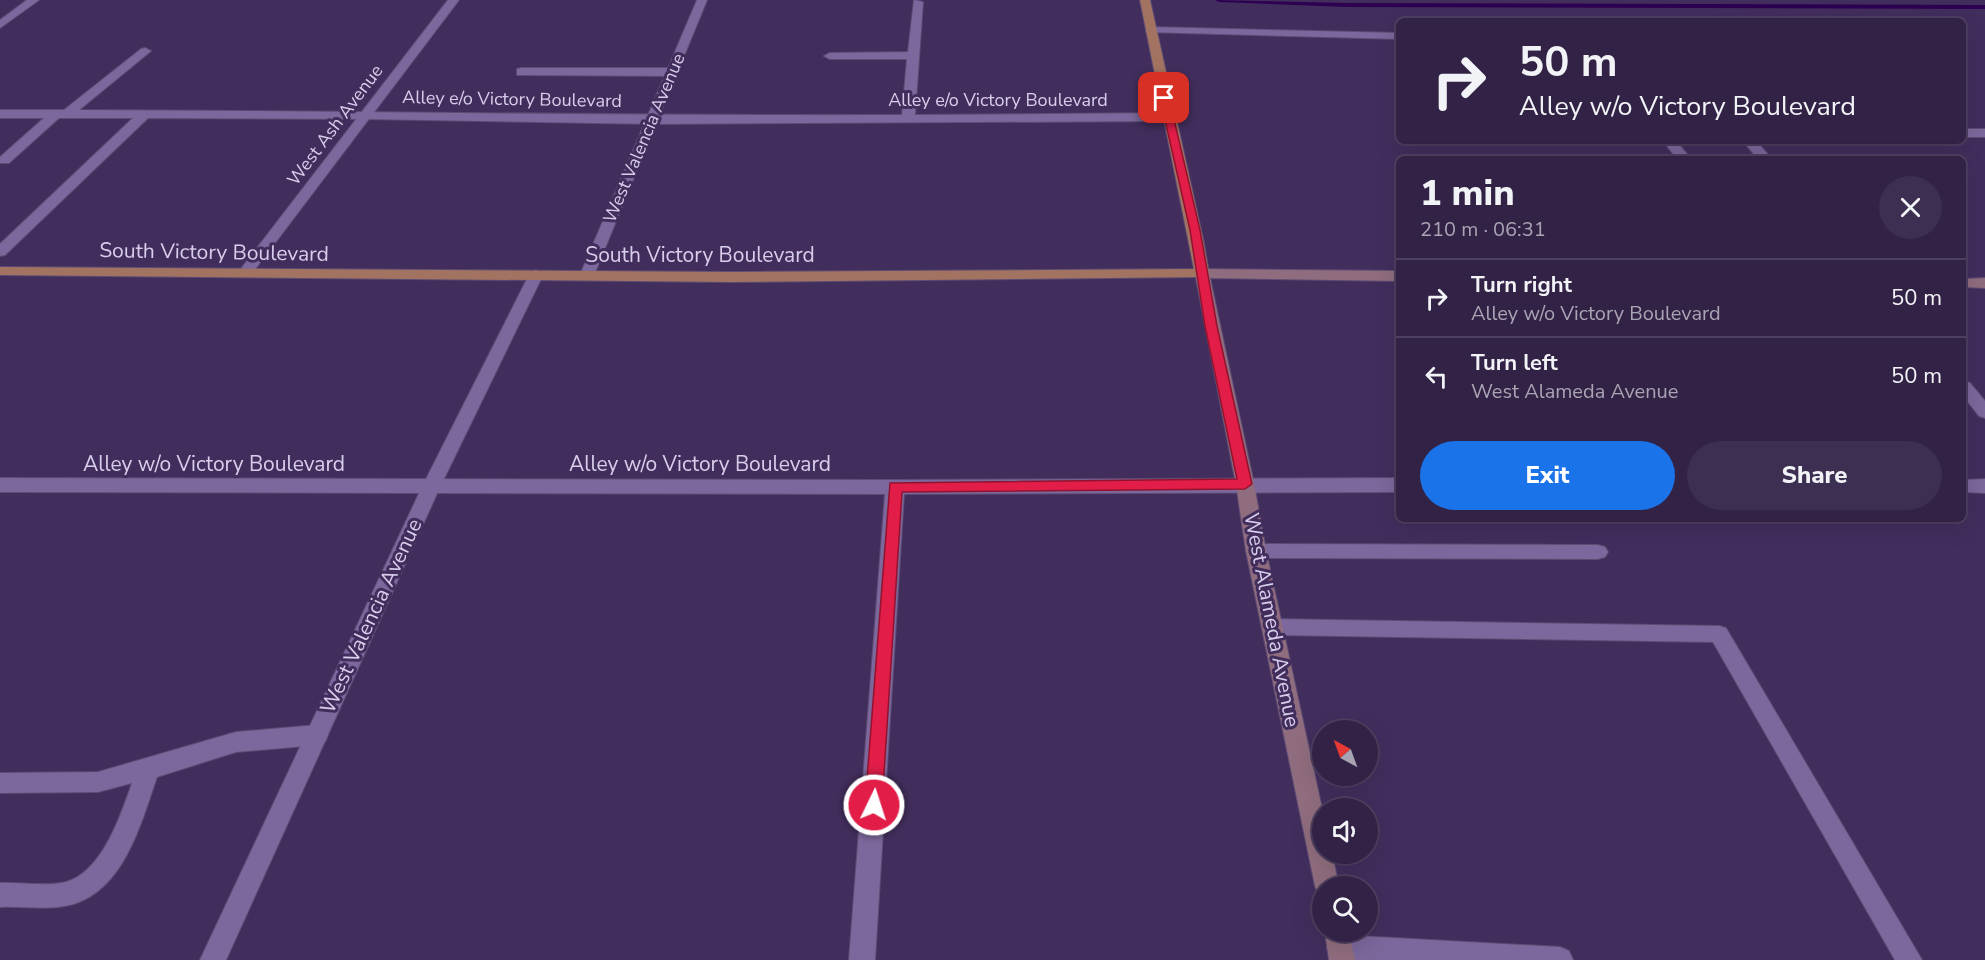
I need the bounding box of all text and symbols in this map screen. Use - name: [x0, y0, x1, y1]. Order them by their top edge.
- text: 50 m: [1519, 34, 1618, 91]
- icon: right: [1420, 42, 1498, 120]
- street label: West Valencia Avenue: [597, 50, 691, 226]
- street label: West Ash Avenue: [282, 60, 388, 190]
- pin: [1138, 72, 1189, 123]
- icon: arrive: [1147, 81, 1180, 114]
- street label: Alley e/o Victory Boulevard: [402, 85, 622, 113]
- street label: Alley e/o Victory Boulevard: [888, 88, 1108, 112]
- text: Alley w/o Victory Boulevard: [1519, 88, 1856, 125]
- text: 1 min: [1420, 169, 1515, 218]
- button: close: [1879, 176, 1942, 239]
- text: 210 m · 06:31: [1420, 216, 1546, 243]
- street label: South Victory Boulevard: [99, 236, 329, 268]
- street label: South Victory Boulevard: [585, 241, 815, 269]
- text: Turn right: [1471, 270, 1572, 300]
- icon: right: [1420, 282, 1453, 315]
- text: 50 m: [1891, 283, 1942, 313]
- text: Alley w/o Victory Boulevard: [1471, 300, 1721, 327]
- text: Turn left: [1471, 348, 1558, 378]
- icon: left: [1420, 360, 1453, 393]
- text: 50 m: [1891, 361, 1942, 391]
- text: West Alameda Avenue: [1471, 378, 1678, 405]
- button: Exit: [1420, 441, 1675, 510]
- button: Share: [1687, 441, 1942, 510]
- street label: Alley w/o Victory Boulevard: [83, 450, 345, 478]
- street label: Alley w/o Victory Boulevard: [569, 450, 831, 478]
- street label: West Alameda Avenue: [1237, 510, 1307, 730]
- street label: West Valencia Avenue: [314, 514, 428, 718]
- north arrow: [1312, 720, 1378, 786]
- map controls: [1312, 720, 1378, 942]
- position arrow: [842, 773, 906, 837]
- button: sound: [1312, 798, 1378, 864]
- button: search: [1312, 876, 1378, 942]

